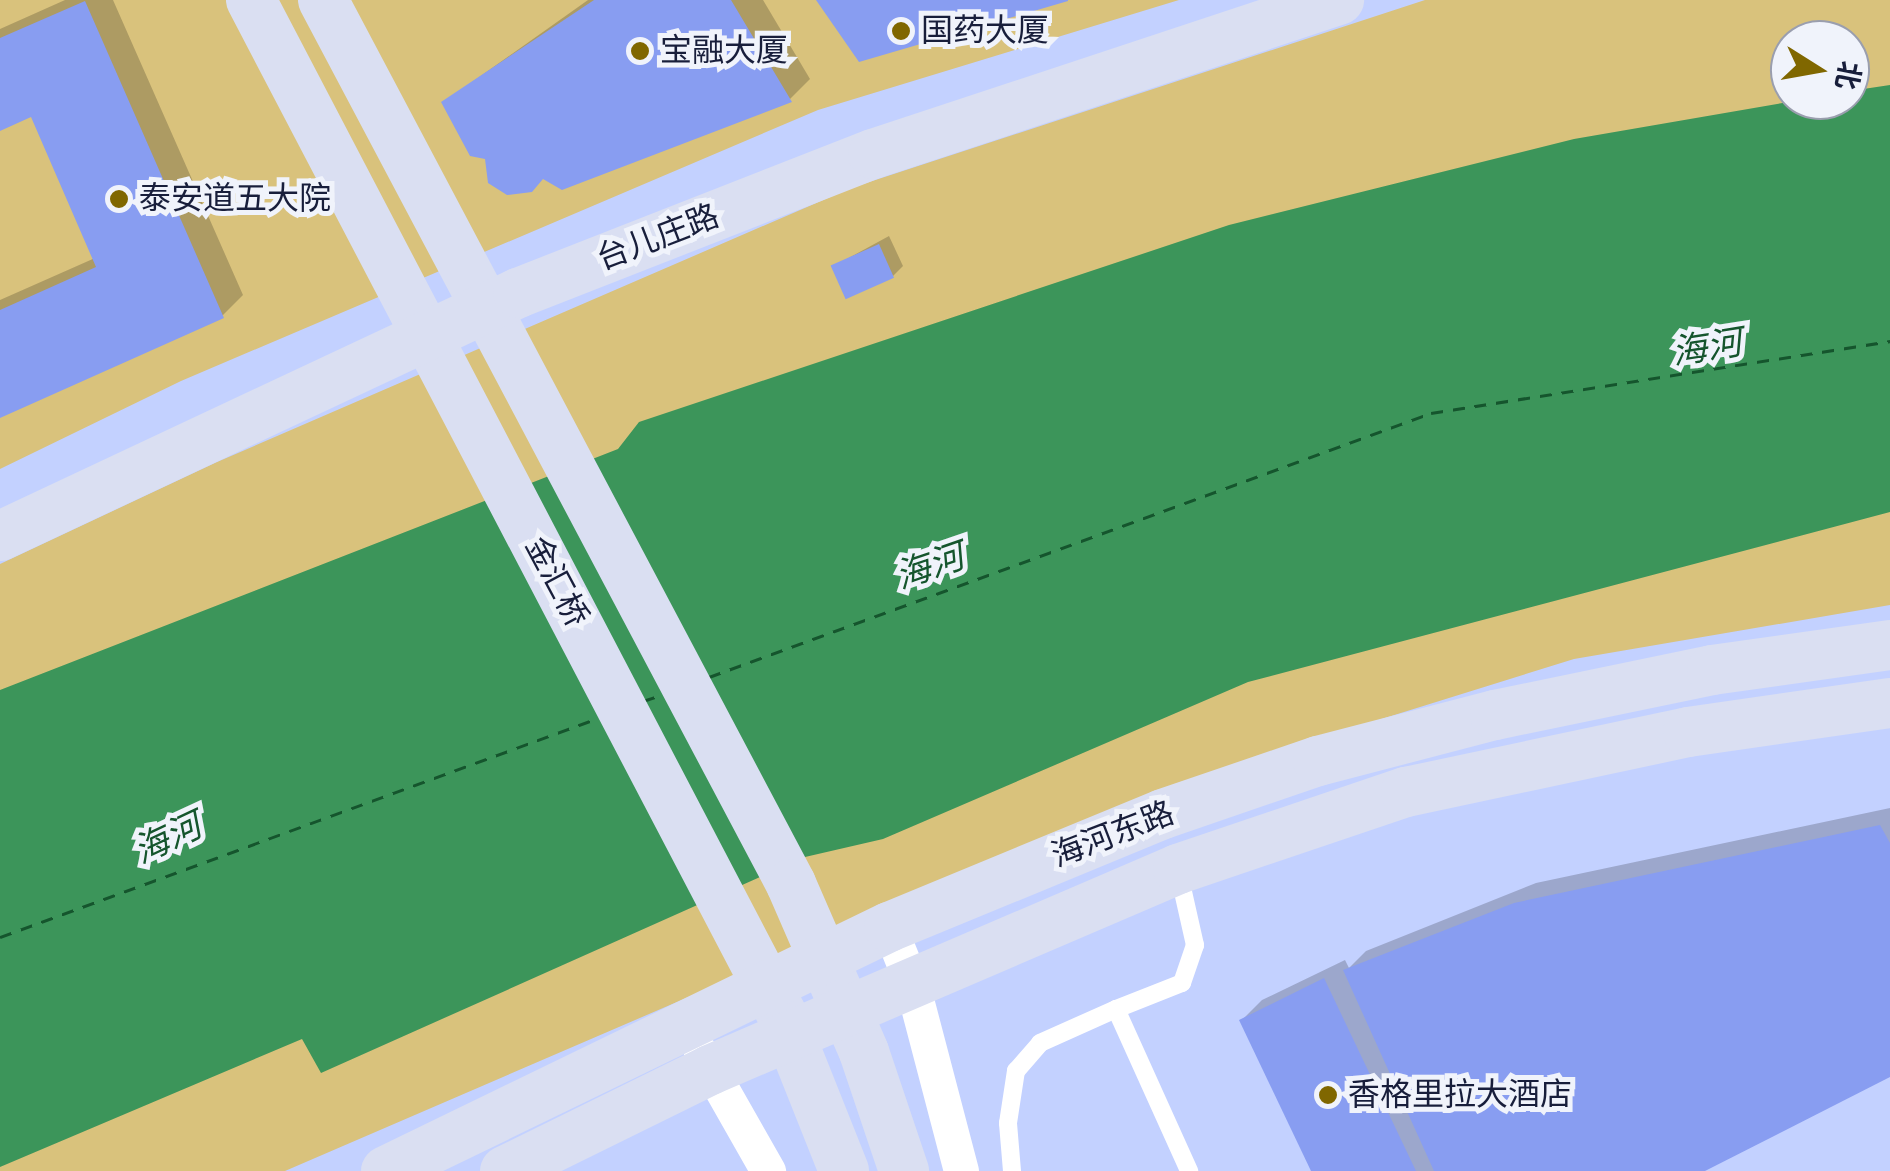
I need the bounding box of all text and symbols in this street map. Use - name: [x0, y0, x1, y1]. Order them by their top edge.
- place label: 国药大厦: [921, 12, 1049, 50]
- marker: 国药大厦: [890, 20, 912, 42]
- north arrow: [1770, 20, 1870, 120]
- place label: 宝融大厦: [660, 32, 788, 70]
- marker: 宝融大厦: [629, 40, 651, 62]
- text: 北: [1828, 58, 1867, 92]
- place label: 泰安道五大院: [139, 180, 331, 218]
- marker: 泰安道五大院: [108, 188, 130, 210]
- street label: 台儿庄路: [591, 197, 725, 279]
- water label: 海河: [1669, 322, 1745, 374]
- street label: 金汇桥: [517, 531, 595, 633]
- water label: 海河: [890, 536, 970, 598]
- street label: 海河东路: [1046, 794, 1180, 876]
- water label: 海河: [127, 805, 209, 873]
- place label: 香格里拉大酒店: [1348, 1076, 1572, 1114]
- marker: 香格里拉大酒店: [1317, 1084, 1339, 1106]

